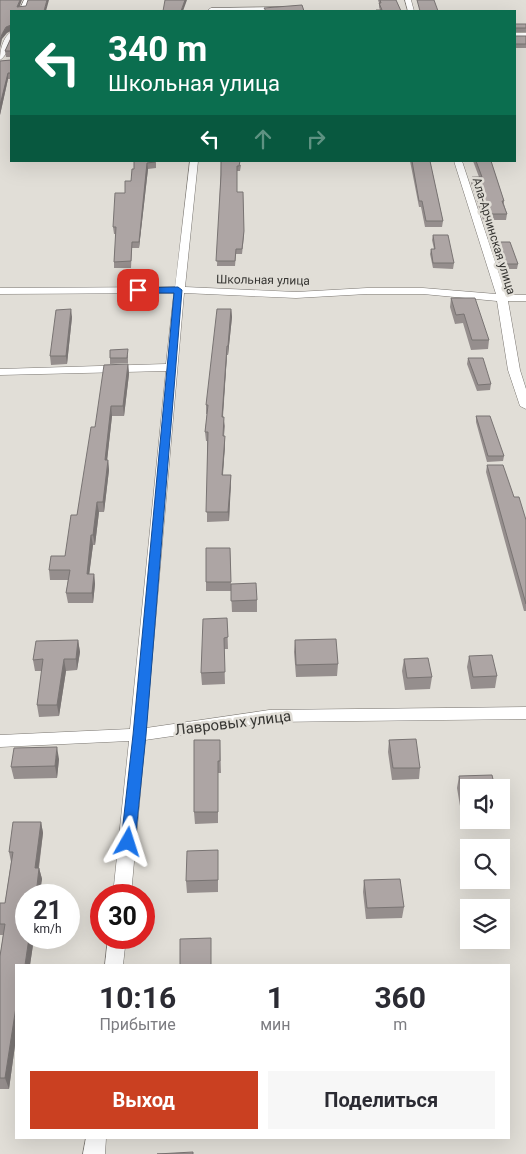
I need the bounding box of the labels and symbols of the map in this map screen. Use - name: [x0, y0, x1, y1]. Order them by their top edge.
- street label: Ала-Арчинская улица: [470, 176, 518, 296]
- pin: [117, 269, 159, 311]
- street label: Школьная улица: [216, 272, 310, 288]
- street label: Лавровых улица: [174, 707, 292, 739]
- position arrow: [101, 815, 153, 867]
- speed limit sign: 30: [90, 884, 155, 949]

